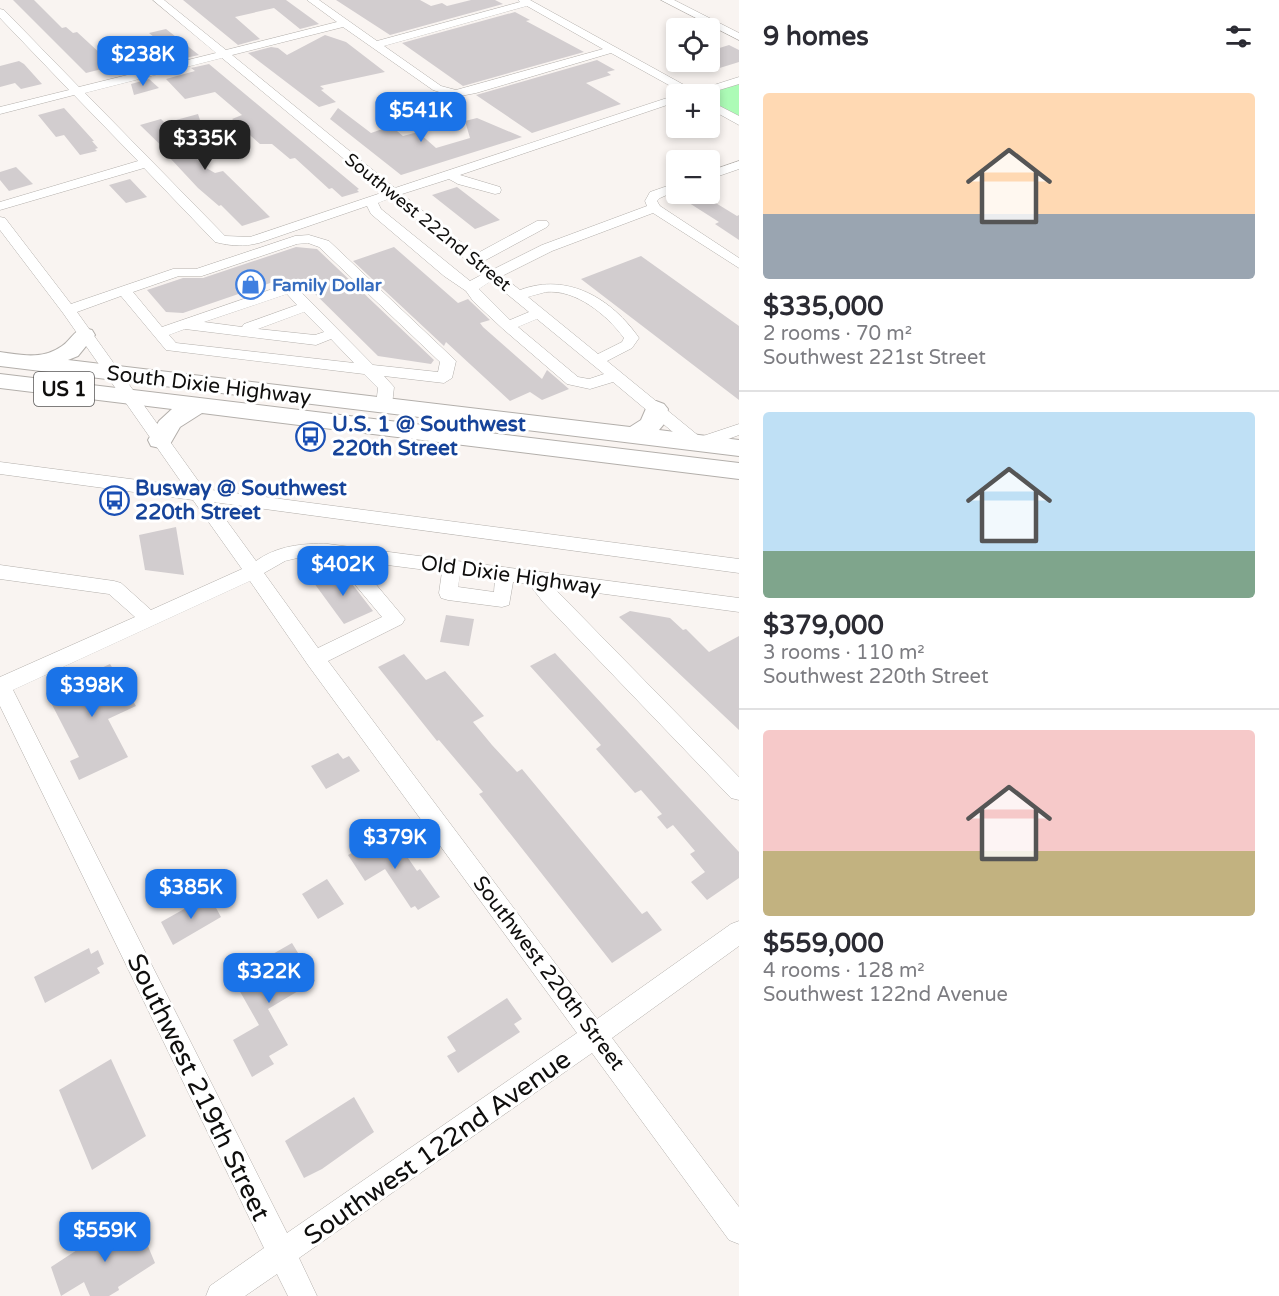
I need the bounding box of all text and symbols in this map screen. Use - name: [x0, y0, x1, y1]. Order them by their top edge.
- map controls: [666, 18, 720, 204]
- button: locate: [666, 18, 720, 72]
- icon: filters: [1222, 20, 1255, 53]
- text: 9 homes: [763, 21, 869, 52]
- pin: $238K: [101, 36, 185, 87]
- text: $238K: [111, 43, 175, 67]
- button: +: [666, 84, 720, 138]
- pin: $541K: [379, 92, 463, 143]
- text: $541K: [389, 99, 453, 123]
- pin: $335K: [163, 120, 247, 171]
- text: $335K: [173, 127, 237, 151]
- icon: home: [955, 132, 1063, 240]
- street label: Southwest 222nd Street: [340, 148, 516, 296]
- button: −: [666, 150, 720, 204]
- shop icon: Family Dollar: [235, 269, 267, 301]
- place label: Family Dollar: [272, 274, 383, 296]
- text: $335,000: [763, 291, 883, 322]
- text: 2 rooms · 70 m²: [763, 322, 912, 346]
- text: Southwest 221st Street: [763, 346, 986, 370]
- street label: South Dixie Highway: [105, 361, 313, 410]
- road number: US 1: [34, 372, 94, 406]
- place label: U.S. 1 @ Southwest 220th Street: [332, 412, 526, 461]
- bus stop icon: U.S. 1 @ Southwest 220th Street: [295, 420, 327, 452]
- icon: home: [955, 451, 1063, 559]
- place label: Busway @ Southwest 220th Street: [135, 476, 347, 525]
- bus stop icon: Busway @ Southwest 220th Street: [98, 484, 130, 516]
- pin: $402K: [301, 546, 385, 597]
- street label: Old Dixie Highway: [419, 550, 603, 601]
- text: $402K: [311, 553, 375, 577]
- text: $379,000: [763, 610, 884, 641]
- text: 3 rooms · 110 m²: [763, 641, 925, 665]
- text: Southwest 220th Street: [763, 665, 989, 689]
- pin: $398K: [50, 667, 134, 718]
- text: $398K: [60, 674, 124, 698]
- icon: home: [955, 769, 1063, 877]
- pin: $379K: [353, 819, 437, 870]
- text: $379K: [363, 826, 427, 850]
- pin: $385K: [149, 869, 233, 920]
- street label: Southwest 220th Street: [467, 871, 630, 1075]
- text: $385K: [159, 876, 223, 900]
- text: $559,000: [763, 928, 884, 959]
- street label: Southwest 219th Street: [120, 949, 277, 1226]
- pin: $322K: [227, 953, 311, 1004]
- text: 4 rooms · 128 m²: [763, 959, 925, 983]
- text: $322K: [237, 960, 301, 984]
- text: Southwest 122nd Avenue: [763, 983, 1008, 1007]
- street label: Southwest 122nd Avenue: [298, 1043, 577, 1251]
- pin: $559K: [63, 1212, 147, 1263]
- text: $559K: [73, 1219, 137, 1243]

